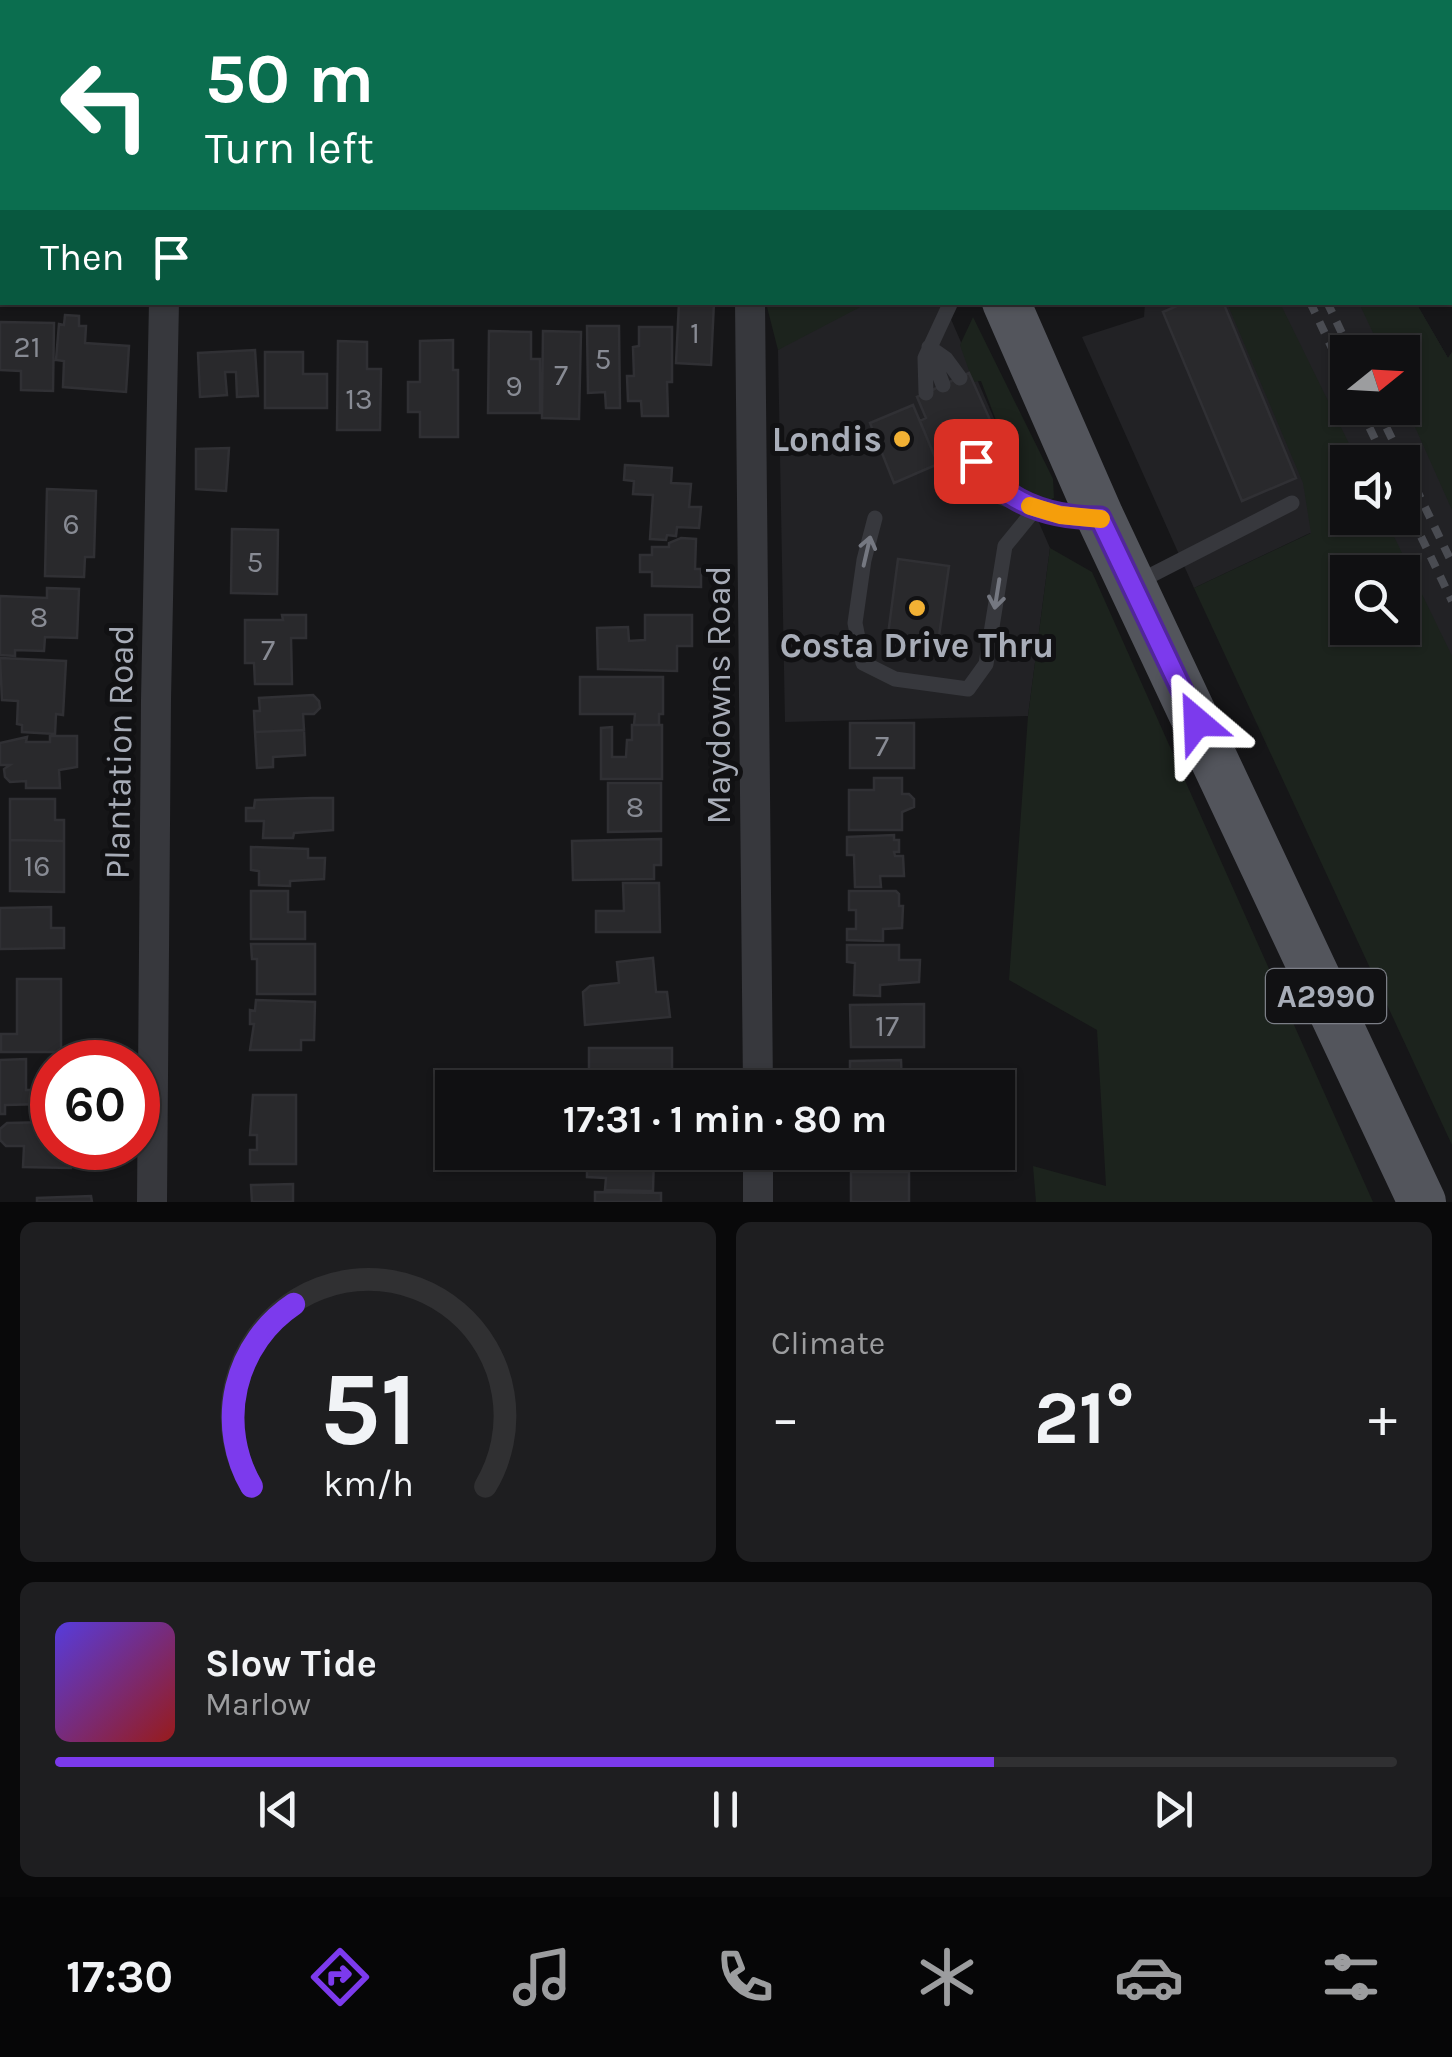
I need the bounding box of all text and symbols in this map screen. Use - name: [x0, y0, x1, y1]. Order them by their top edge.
- text: 50 m: [205, 38, 374, 120]
- icon: left: [40, 40, 170, 170]
- text: Turn left: [205, 122, 374, 174]
- icon: arrive: [144, 230, 199, 285]
- text: Then: [40, 235, 124, 280]
- house number: 1: [690, 315, 700, 351]
- house number: 21: [13, 329, 41, 365]
- north arrow: [1330, 335, 1420, 425]
- map controls: [1330, 335, 1420, 645]
- house number: 5: [595, 341, 611, 377]
- house number: 7: [554, 357, 568, 393]
- house number: 9: [505, 368, 523, 404]
- house number: 13: [345, 381, 373, 417]
- place label: Londis: [772, 419, 882, 460]
- pin: [934, 419, 1019, 504]
- marker: Londis: [891, 428, 913, 450]
- icon: arrive: [949, 434, 1004, 489]
- button: sound: [1330, 445, 1420, 535]
- house number: 6: [62, 506, 80, 542]
- one-way arrow: [859, 536, 877, 568]
- house number: 5: [247, 544, 263, 580]
- button: search: [1330, 555, 1420, 645]
- street label: Maydowns Road: [698, 566, 739, 824]
- one-way arrow: [987, 577, 1006, 610]
- marker: Costa Drive Thru: [906, 597, 928, 619]
- house number: 8: [30, 599, 48, 635]
- street label: Plantation Road: [97, 624, 142, 880]
- place label: Costa Drive Thru: [780, 625, 1054, 666]
- house number: 7: [261, 632, 275, 668]
- position arrow: [1145, 670, 1249, 774]
- house number: 7: [875, 728, 889, 764]
- house number: 8: [626, 789, 644, 825]
- house number: 16: [23, 848, 51, 884]
- road number: A2990: [1266, 969, 1386, 1023]
- house number: 17: [875, 1008, 899, 1044]
- speed limit sign: 60: [30, 1040, 160, 1170]
- text: 17:31 · 1 min · 80 m: [563, 1097, 887, 1142]
- text: Climate: [771, 1325, 885, 1362]
- text: 51: [319, 1349, 417, 1470]
- text: 21°: [1033, 1374, 1135, 1462]
- text: −: [771, 1386, 800, 1450]
- text: +: [1368, 1386, 1397, 1450]
- text: km/h: [323, 1463, 413, 1505]
- text: Slow Tide: [205, 1641, 377, 1686]
- text: Marlow: [205, 1686, 311, 1723]
- icon: previous: [251, 1782, 306, 1837]
- icon: pause: [698, 1782, 753, 1837]
- icon: next: [1146, 1782, 1201, 1837]
- icon: directions: [305, 1942, 375, 2012]
- icon: music: [507, 1942, 577, 2012]
- icon: phone: [710, 1942, 780, 2012]
- icon: climate: [912, 1942, 982, 2012]
- icon: car: [1114, 1942, 1184, 2012]
- icon: filters: [1316, 1942, 1386, 2012]
- text: 17:30: [66, 1951, 173, 2003]

